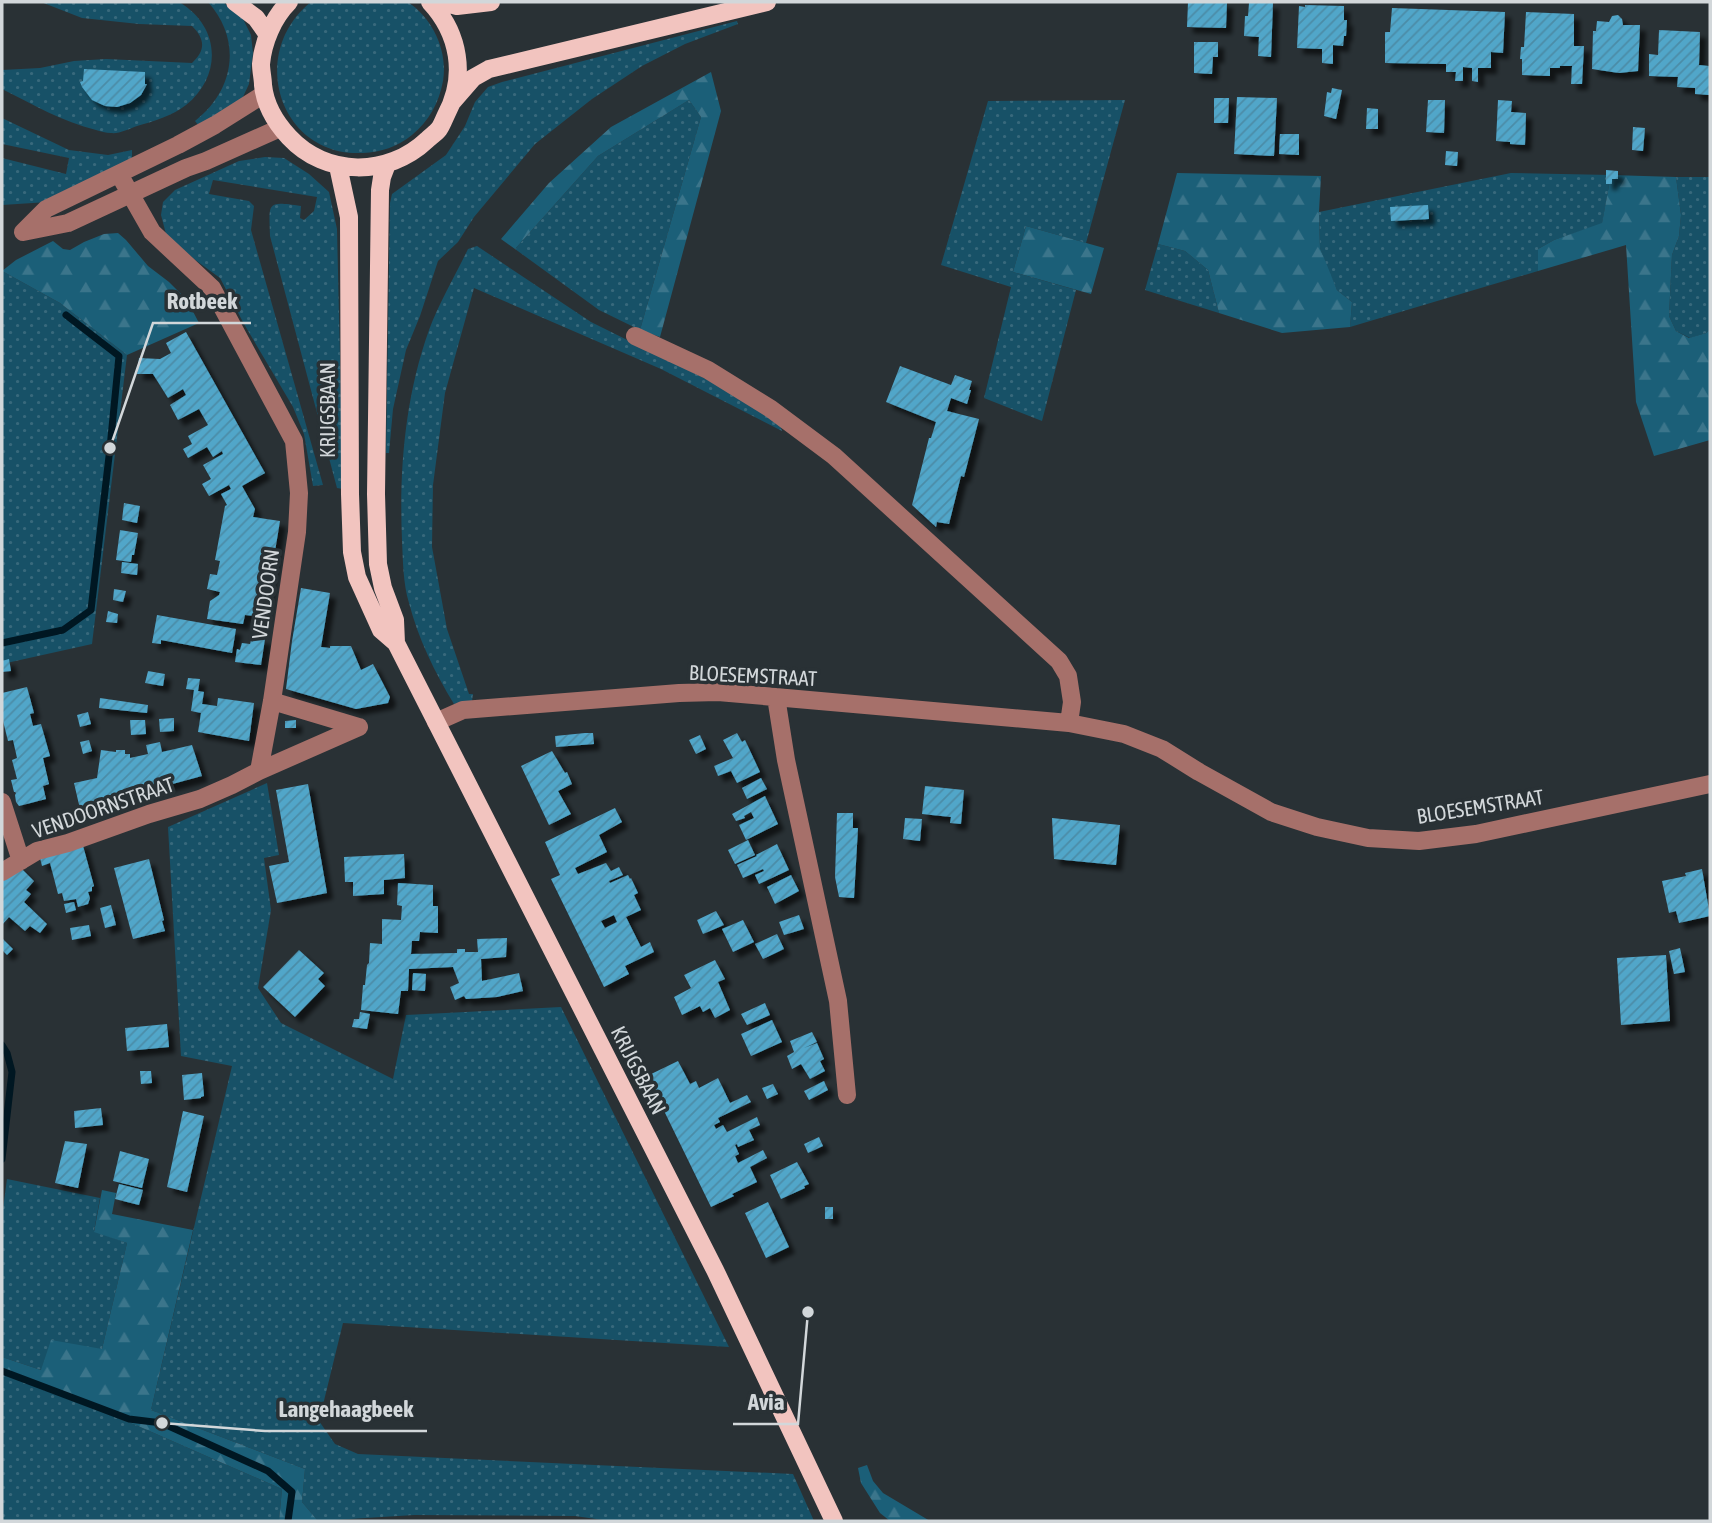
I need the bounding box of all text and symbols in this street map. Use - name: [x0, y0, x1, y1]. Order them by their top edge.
- callout: Rotbeek: [153, 279, 251, 323]
- text: Rotbeek: [167, 288, 238, 314]
- street label: KRIJGSBAAN: [315, 362, 339, 458]
- street label: VENDOORN: [247, 547, 283, 641]
- street label: BLOESEMSTRAAT: [688, 660, 818, 690]
- street label: VENDOORNSTRAAT: [29, 772, 177, 842]
- street label: BLOESEMSTRAAT: [1415, 784, 1545, 828]
- street label: KRIJGSBAAN: [607, 1022, 671, 1118]
- callout: Avia: [733, 1380, 798, 1424]
- callout: Langehaagbeek: [265, 1387, 427, 1431]
- text: Avia: [747, 1389, 785, 1415]
- text: Langehaagbeek: [279, 1396, 414, 1422]

